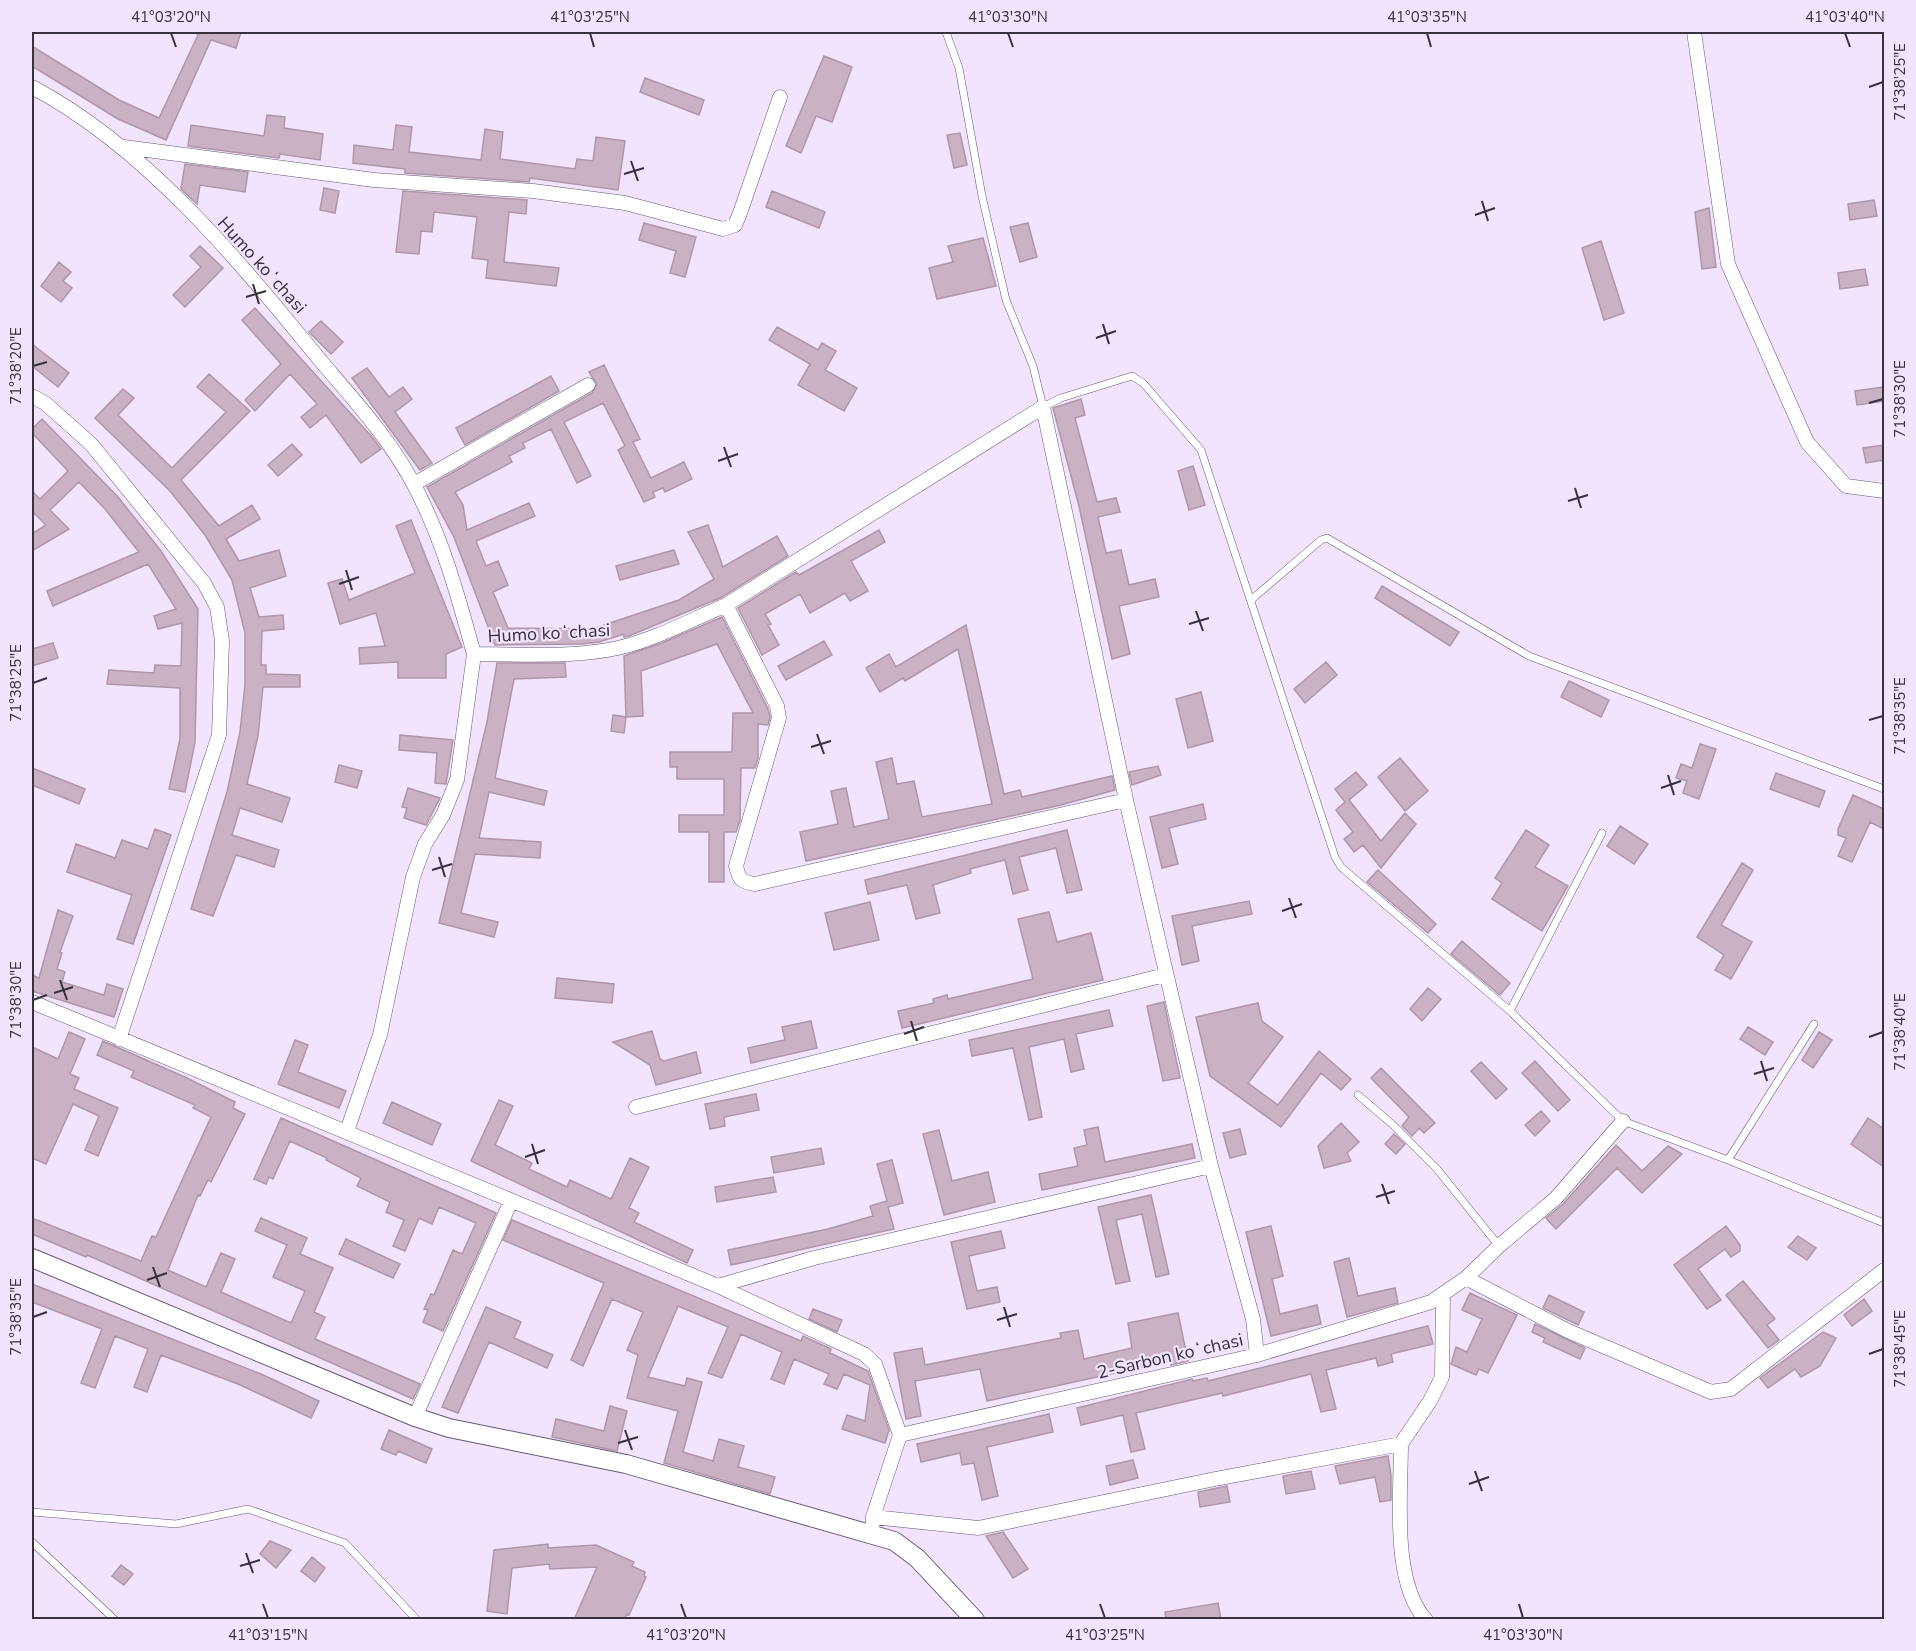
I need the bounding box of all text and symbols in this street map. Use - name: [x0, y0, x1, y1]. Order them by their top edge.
- text: 41°03'20"N: [131, 7, 211, 27]
- text: 41°03'25"N: [550, 7, 630, 27]
- text: 41°03'30"N: [968, 7, 1048, 27]
- text: 41°03'35"N: [1387, 7, 1467, 27]
- text: 41°03'40"N: [1805, 7, 1885, 27]
- text: 71°38'25"E: [1890, 43, 1910, 121]
- street label: Humo koʻchasi: [212, 211, 312, 319]
- text: 71°38'20"E: [6, 327, 26, 405]
- text: 71°38'30"E: [1890, 360, 1910, 438]
- street label: Humo koʻchasi: [487, 618, 611, 648]
- text: 71°38'25"E: [6, 644, 26, 722]
- text: 71°38'35"E: [1890, 677, 1910, 755]
- text: 71°38'30"E: [6, 961, 26, 1039]
- text: 71°38'40"E: [1890, 993, 1910, 1071]
- text: 71°38'35"E: [6, 1278, 26, 1356]
- text: 71°38'45"E: [1890, 1310, 1910, 1388]
- street label: 2-Sarbon koʻchasi: [1095, 1328, 1245, 1384]
- text: 41°03'15"N: [228, 1625, 308, 1645]
- text: 41°03'20"N: [646, 1625, 726, 1645]
- text: 41°03'25"N: [1065, 1625, 1145, 1645]
- text: 41°03'30"N: [1483, 1625, 1563, 1645]

